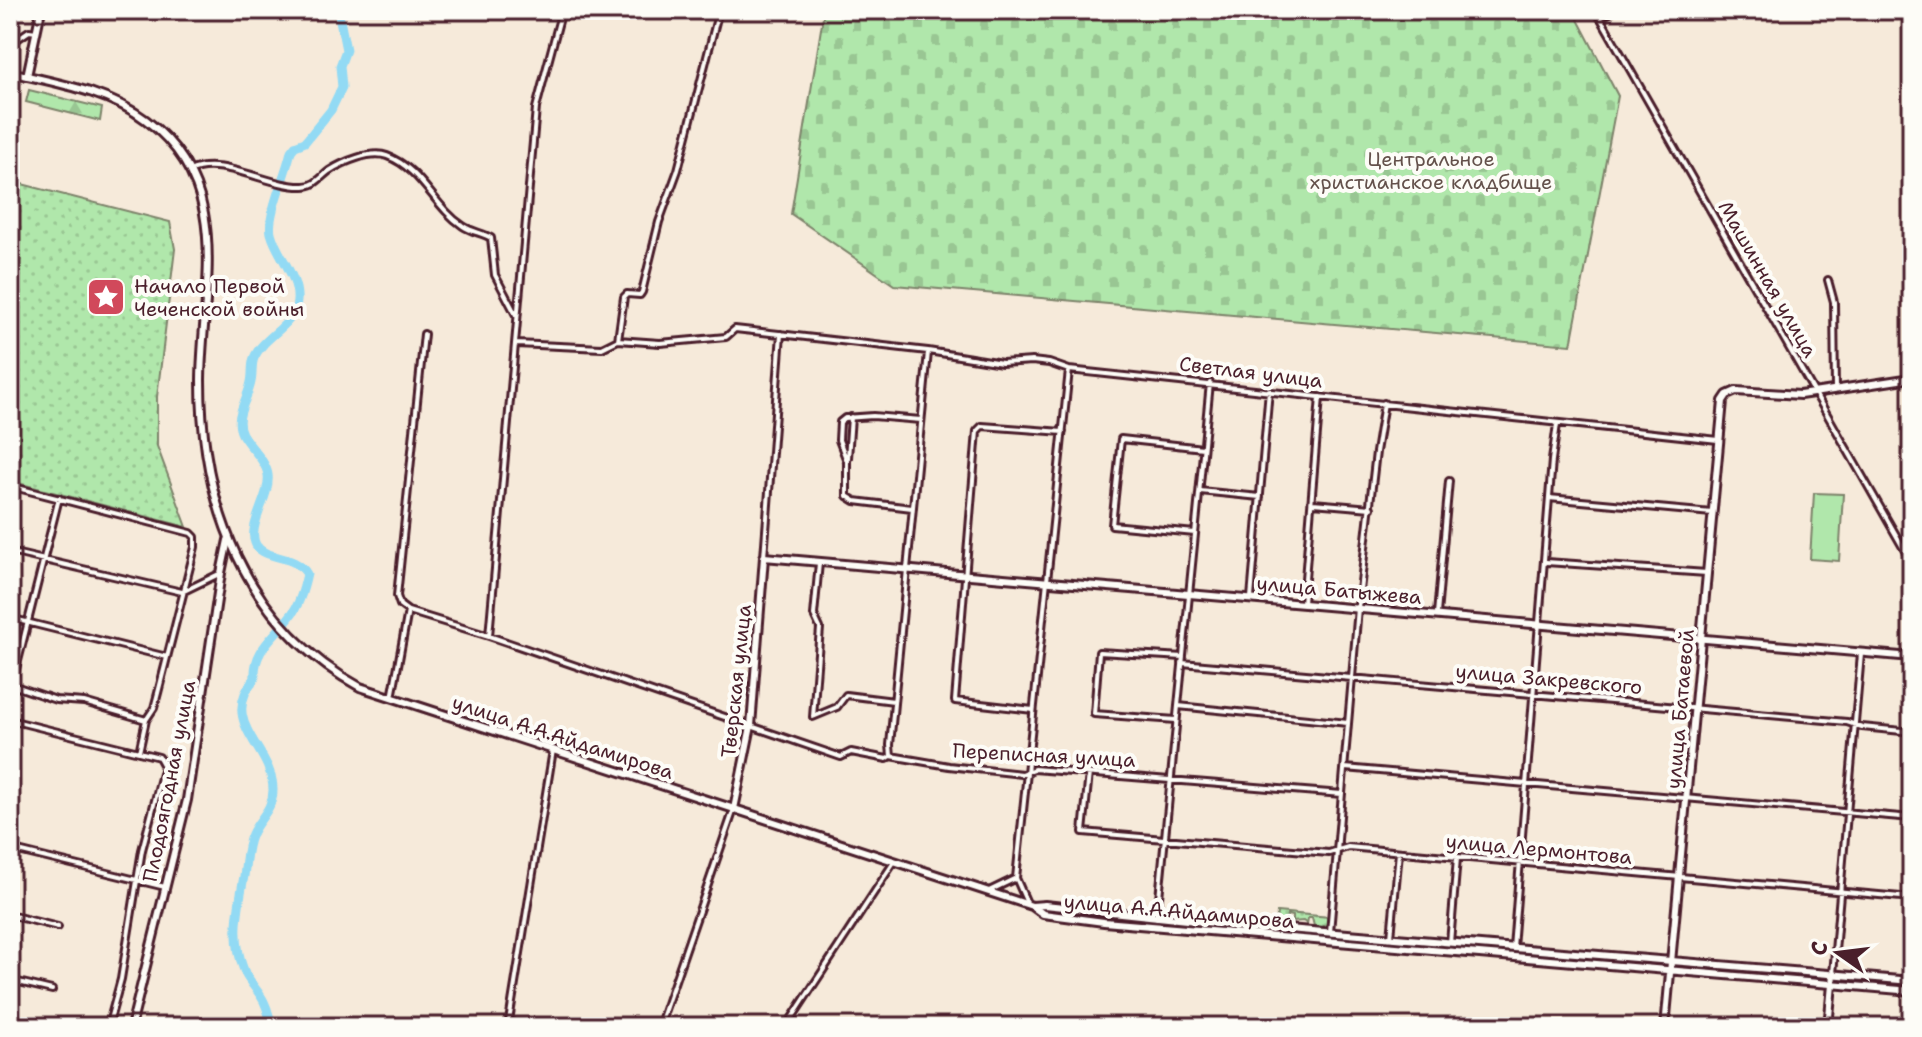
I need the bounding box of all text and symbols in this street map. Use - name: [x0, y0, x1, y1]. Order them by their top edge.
- park label: Центральное христианское кладбище: [1310, 146, 1552, 195]
- street label: Машинная улица: [1713, 196, 1824, 362]
- place label: Начало Первой Чеченской войны: [134, 273, 304, 322]
- place icon: Начало Первой Чеченской войны: [85, 276, 127, 318]
- street label: Светлая улица: [1178, 350, 1325, 394]
- street label: улица Батыжева: [1255, 570, 1423, 610]
- street label: Тверская улица: [715, 603, 757, 759]
- street label: улица Батаевой: [1660, 628, 1700, 790]
- street label: улица Закревского: [1455, 658, 1643, 700]
- street label: Плодоягодная улица: [137, 677, 201, 884]
- street label: улица А.А.Айдамирова: [449, 689, 678, 785]
- street label: Переписная улица: [952, 737, 1137, 773]
- street label: улица Лермонтова: [1445, 828, 1634, 870]
- street label: улица А.А.Айдамирова: [1063, 888, 1296, 934]
- north arrow: [1798, 913, 1878, 993]
- text: С: [1803, 938, 1835, 958]

